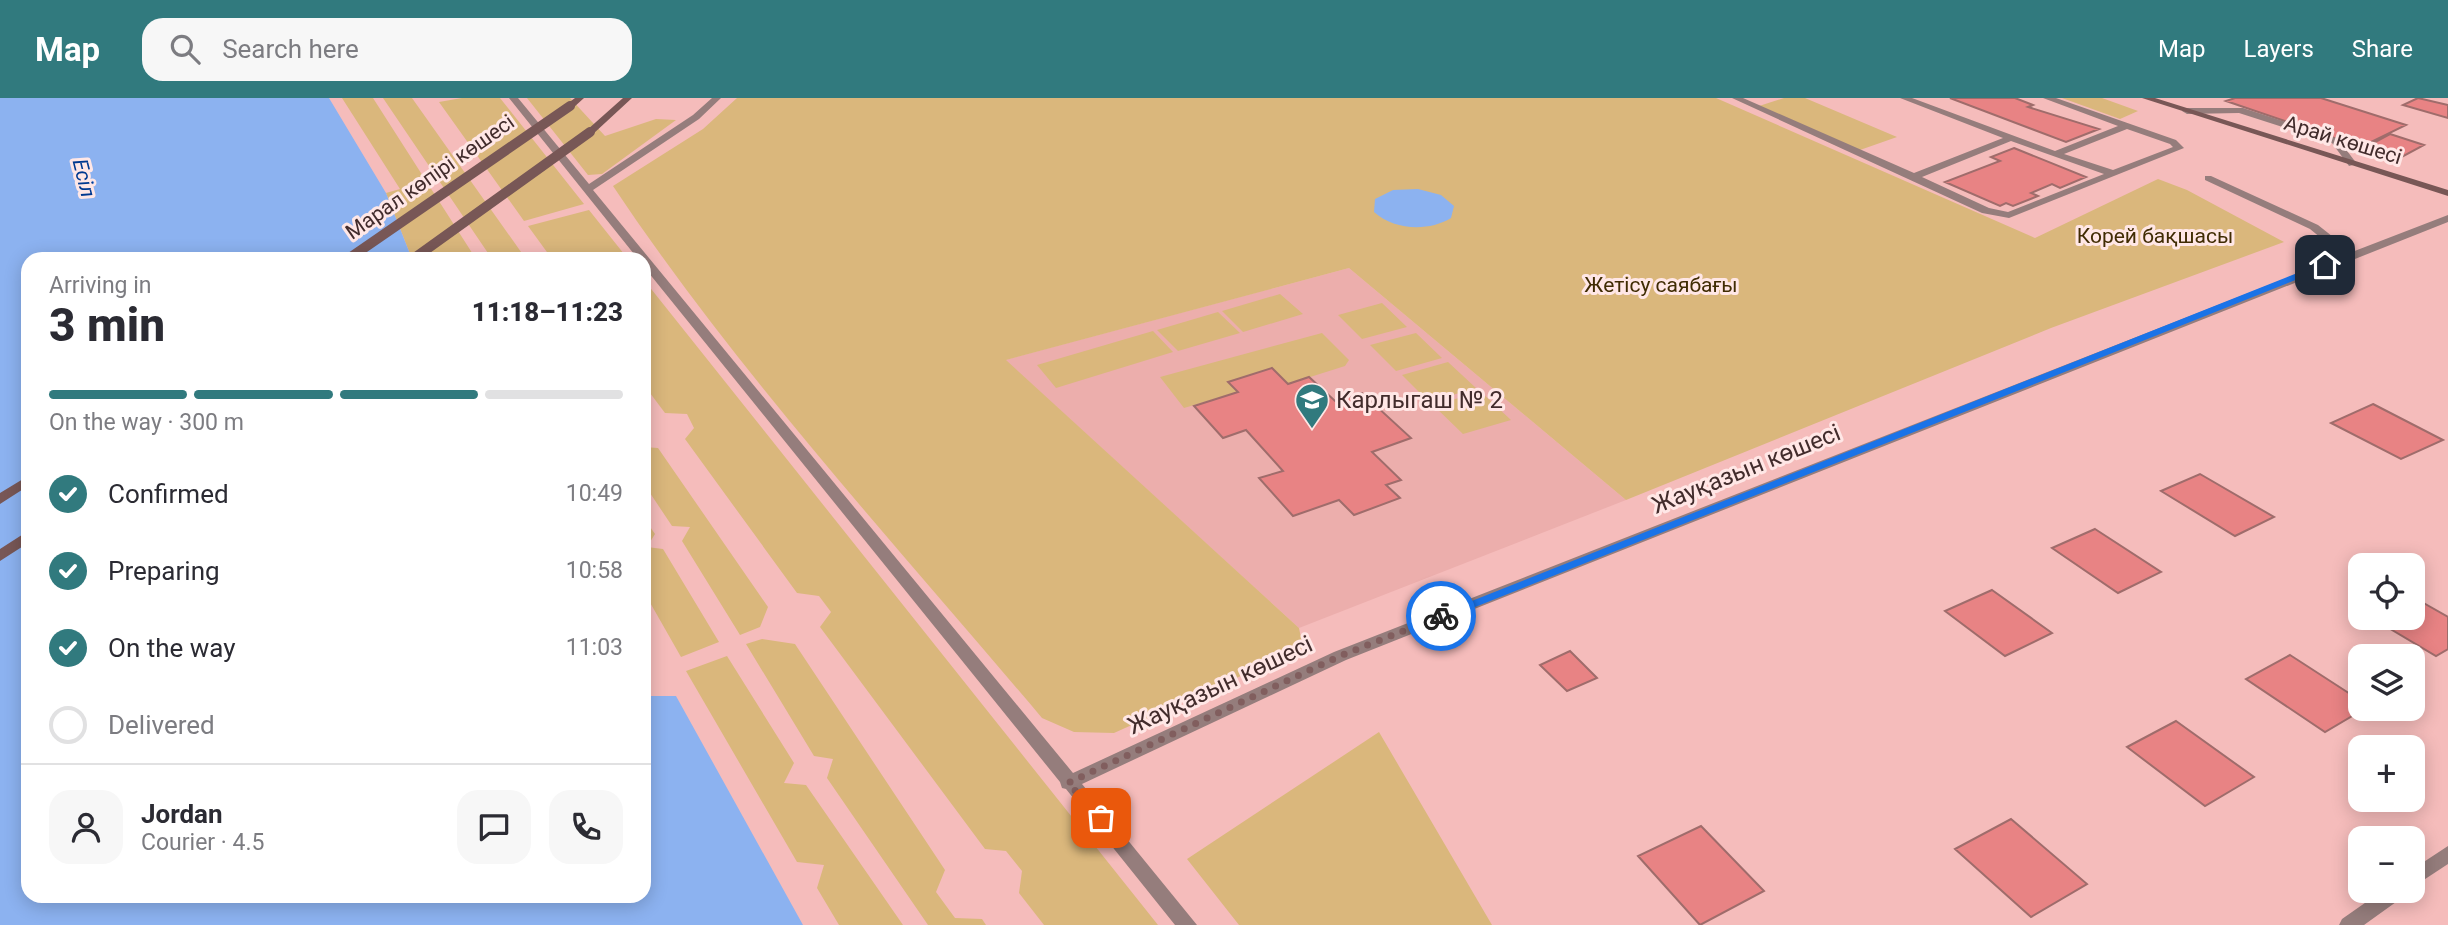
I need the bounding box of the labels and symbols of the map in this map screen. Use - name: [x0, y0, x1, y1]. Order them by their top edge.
- street label: Марал көпірі көшесі: [341, 110, 519, 244]
- street label: Арай көшесі: [2281, 111, 2405, 169]
- water label: Есіл: [68, 156, 100, 200]
- park label: Корей бақшасы: [2077, 224, 2233, 248]
- pin: [2295, 235, 2355, 295]
- park label: Жетісу саябағы: [1584, 273, 1738, 297]
- school or university icon: Карлыгаш № 2: [1293, 381, 1331, 430]
- place label: Карлыгаш № 2: [1336, 386, 1503, 414]
- street label: Жауқазын көшесі: [1648, 418, 1844, 520]
- courier: [1406, 581, 1476, 651]
- street label: Жауқазын көшесі: [1123, 630, 1317, 740]
- pin: [1071, 788, 1131, 848]

